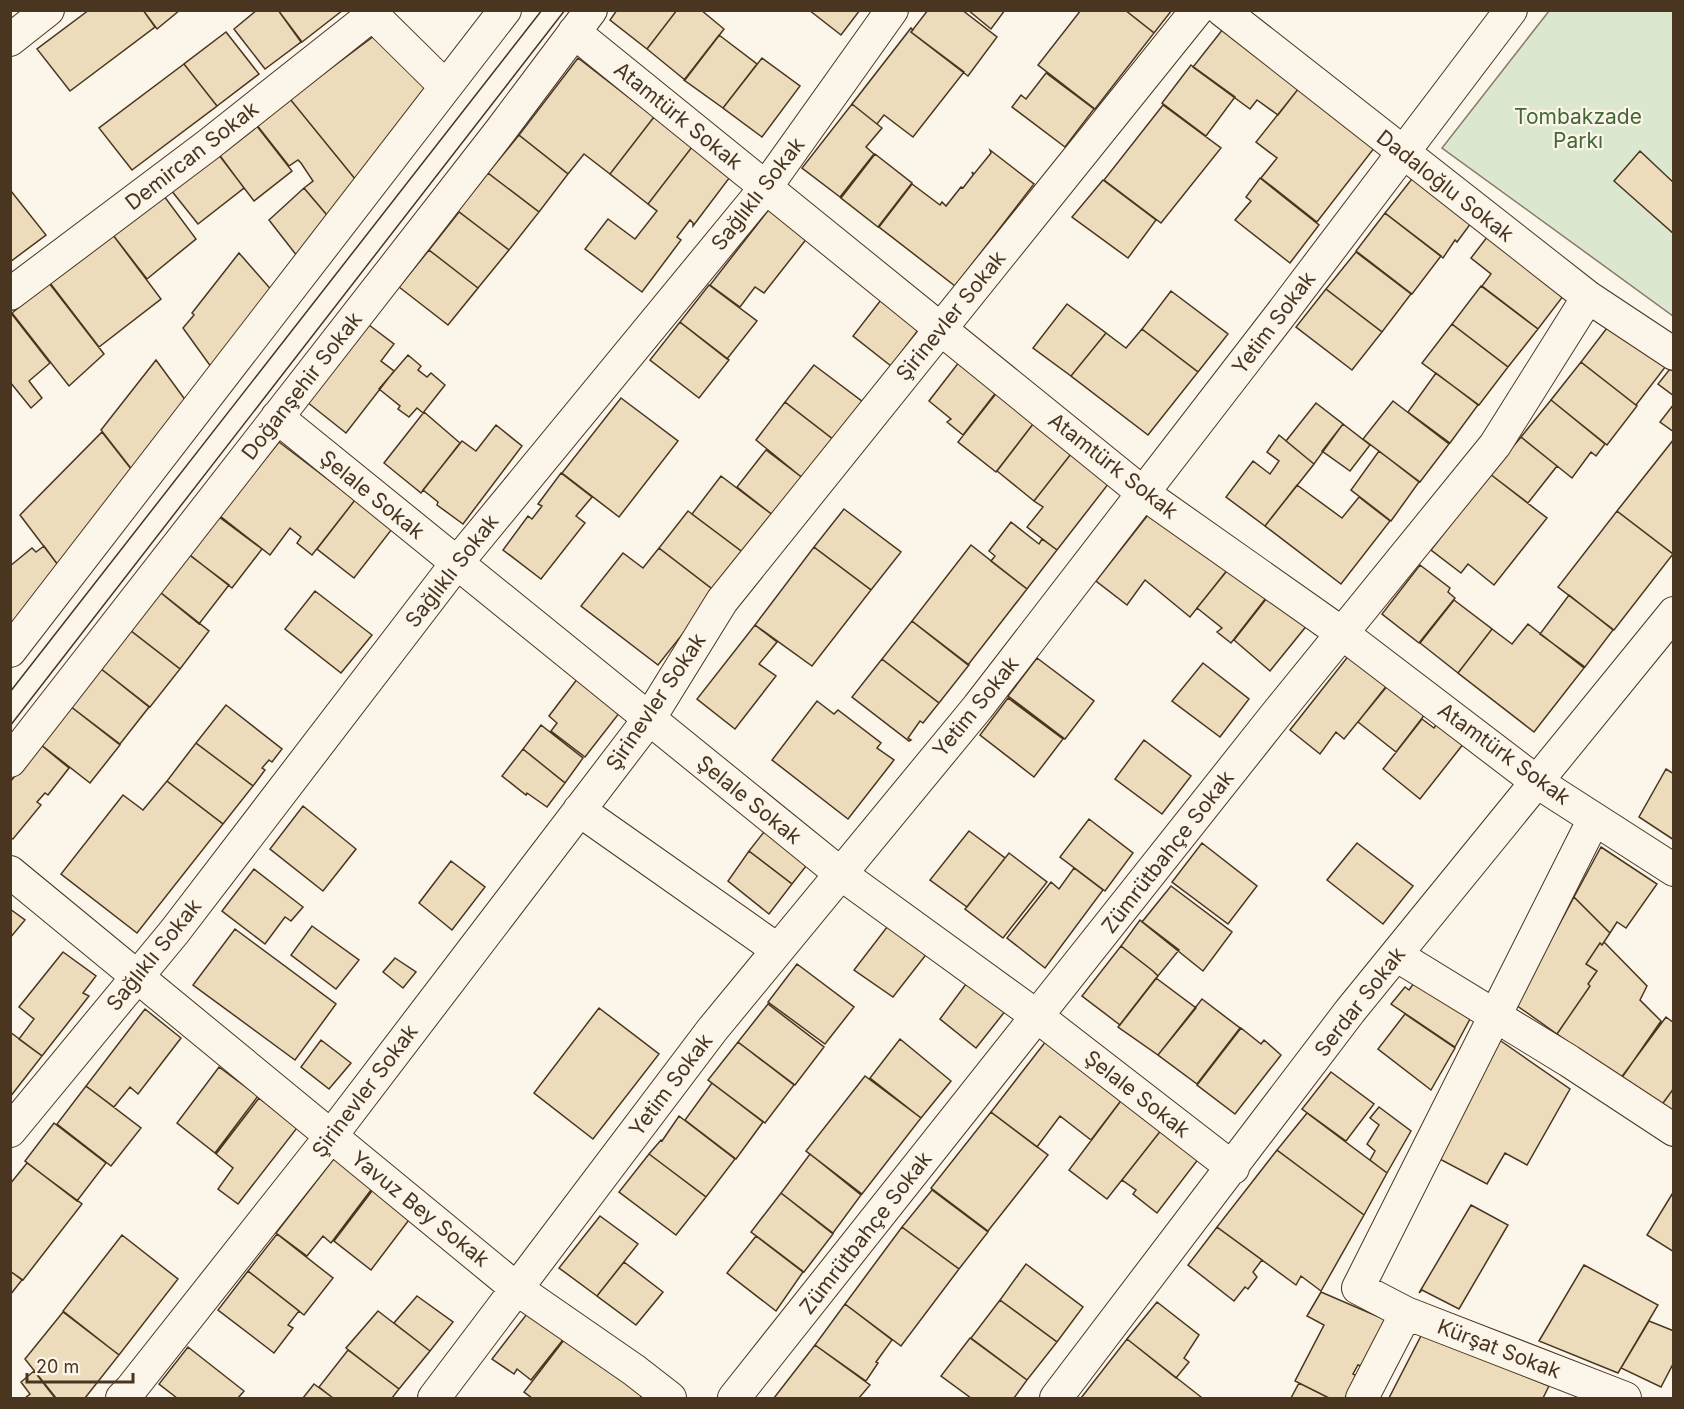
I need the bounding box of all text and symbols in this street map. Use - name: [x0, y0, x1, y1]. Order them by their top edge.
- street label: Atamtürk Sokak: [609, 56, 748, 175]
- street label: Demircan Sokak: [120, 96, 263, 215]
- park label: Tombakzade Parkı: [1514, 104, 1642, 153]
- street label: Dadaloğlu Sokak: [1372, 125, 1519, 247]
- street label: Sağlıklı Sokak: [706, 132, 810, 255]
- street label: Şirinevler Sokak: [891, 245, 1011, 386]
- street label: Yetim Sokak: [1227, 266, 1321, 379]
- street label: Doğanşehir Sokak: [236, 307, 367, 464]
- street label: Atamtürk Sokak: [1044, 407, 1183, 524]
- street label: Şelale Sokak: [315, 445, 430, 545]
- street label: Sağlıklı Sokak: [400, 509, 504, 632]
- street label: Şirinevler Sokak: [600, 628, 711, 775]
- street label: Yetim Sokak: [927, 651, 1024, 762]
- street label: Atamtürk Sokak: [1433, 697, 1576, 810]
- street label: Şelale Sokak: [692, 750, 807, 850]
- street label: Zümrütbahçe Sokak: [1096, 765, 1239, 938]
- street label: Sağlıklı Sokak: [101, 893, 207, 1016]
- street label: Serdar Sokak: [1309, 941, 1411, 1062]
- street label: Şirinevler Sokak: [306, 1019, 423, 1162]
- street label: Yetim Sokak: [624, 1028, 718, 1141]
- street label: Şelale Sokak: [1080, 1045, 1195, 1143]
- street label: Yavuz Bey Sokak: [346, 1145, 495, 1272]
- street label: Zümrütbahçe Sokak: [794, 1146, 937, 1319]
- street label: Kürşat Sokak: [1434, 1314, 1565, 1384]
- scale bar: [27, 1346, 134, 1384]
- text: 20 m: [36, 1356, 79, 1377]

